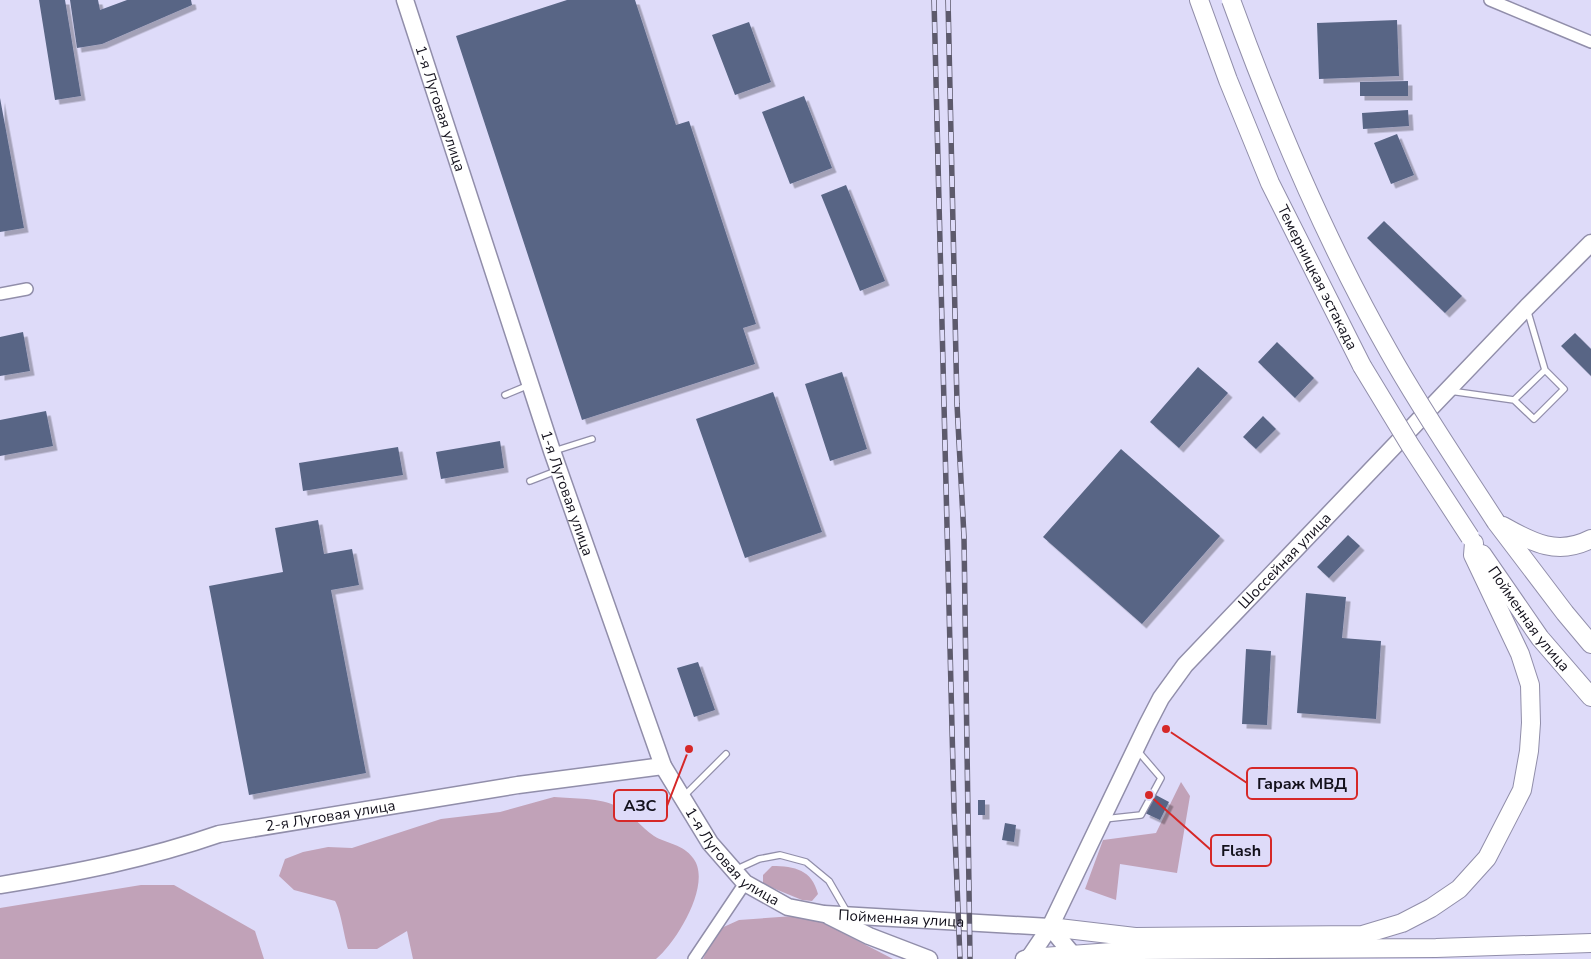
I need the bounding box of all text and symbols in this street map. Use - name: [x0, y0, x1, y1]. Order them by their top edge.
- street label: 1-я Луговая улица: [410, 43, 470, 174]
- street label: Темерницкая эстакада: [1273, 202, 1362, 353]
- street label: 1-я Луговая улица: [536, 428, 598, 558]
- street label: Шоссейная улица: [1234, 508, 1335, 613]
- street label: Пойменная улица: [1483, 562, 1574, 676]
- callout: Гараж МВД: [1247, 768, 1357, 799]
- text: Гараж МВД: [1257, 773, 1347, 795]
- callout: АЗС: [614, 790, 667, 821]
- street label: 2-я Луговая улица: [264, 795, 397, 836]
- text: АЗС: [624, 795, 657, 817]
- street label: 1-я Луговая улица: [680, 803, 783, 910]
- callout: Flash: [1211, 835, 1271, 866]
- text: Flash: [1221, 840, 1261, 862]
- street label: Пойменная улица: [838, 905, 965, 932]

